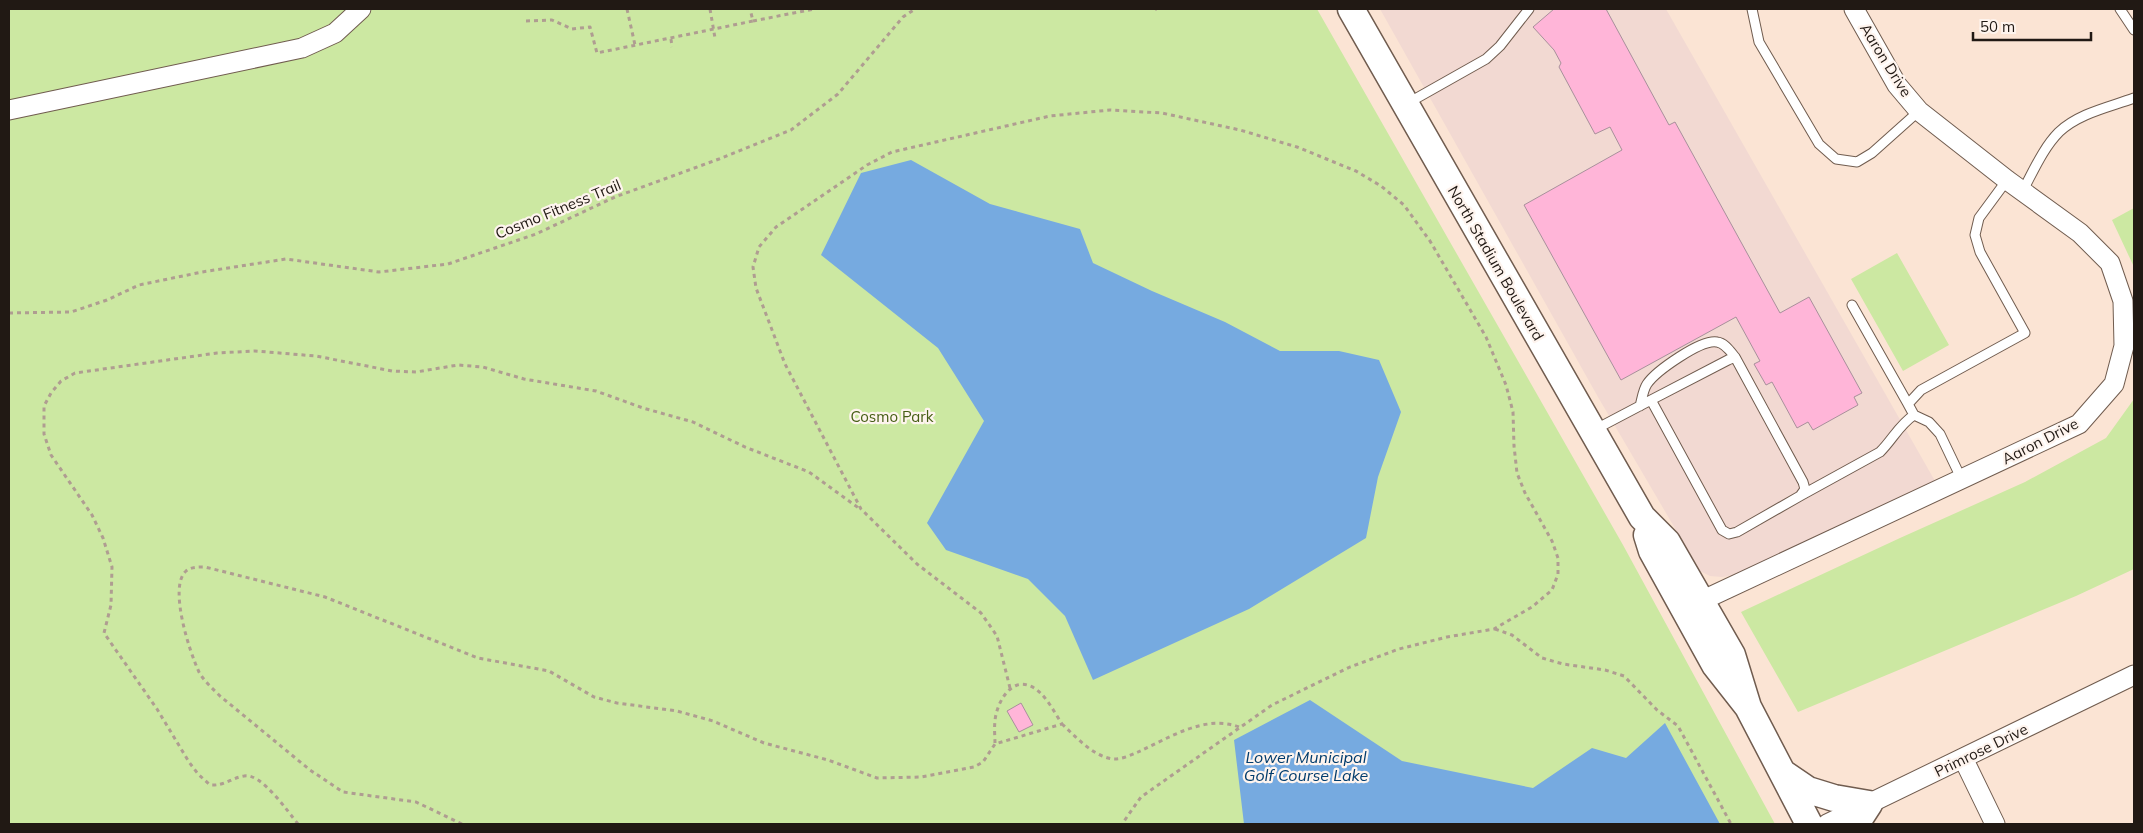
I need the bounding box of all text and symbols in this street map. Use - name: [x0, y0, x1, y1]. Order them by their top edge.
- scale bar: [1973, 10, 2090, 42]
- text: 50 m: [1980, 17, 2015, 36]
- street label: Aaron Drive: [1856, 20, 1916, 100]
- street label: Cosmo Fitness Trail: [492, 175, 624, 243]
- street label: North Stadium Boulevard: [1444, 182, 1548, 344]
- park label: Cosmo Park: [851, 407, 934, 426]
- street label: Aaron Drive: [1999, 414, 2081, 468]
- street label: Primrose Drive: [1931, 719, 2031, 781]
- water label: Lower Municipal Golf Course Lake: [1244, 747, 1369, 785]

